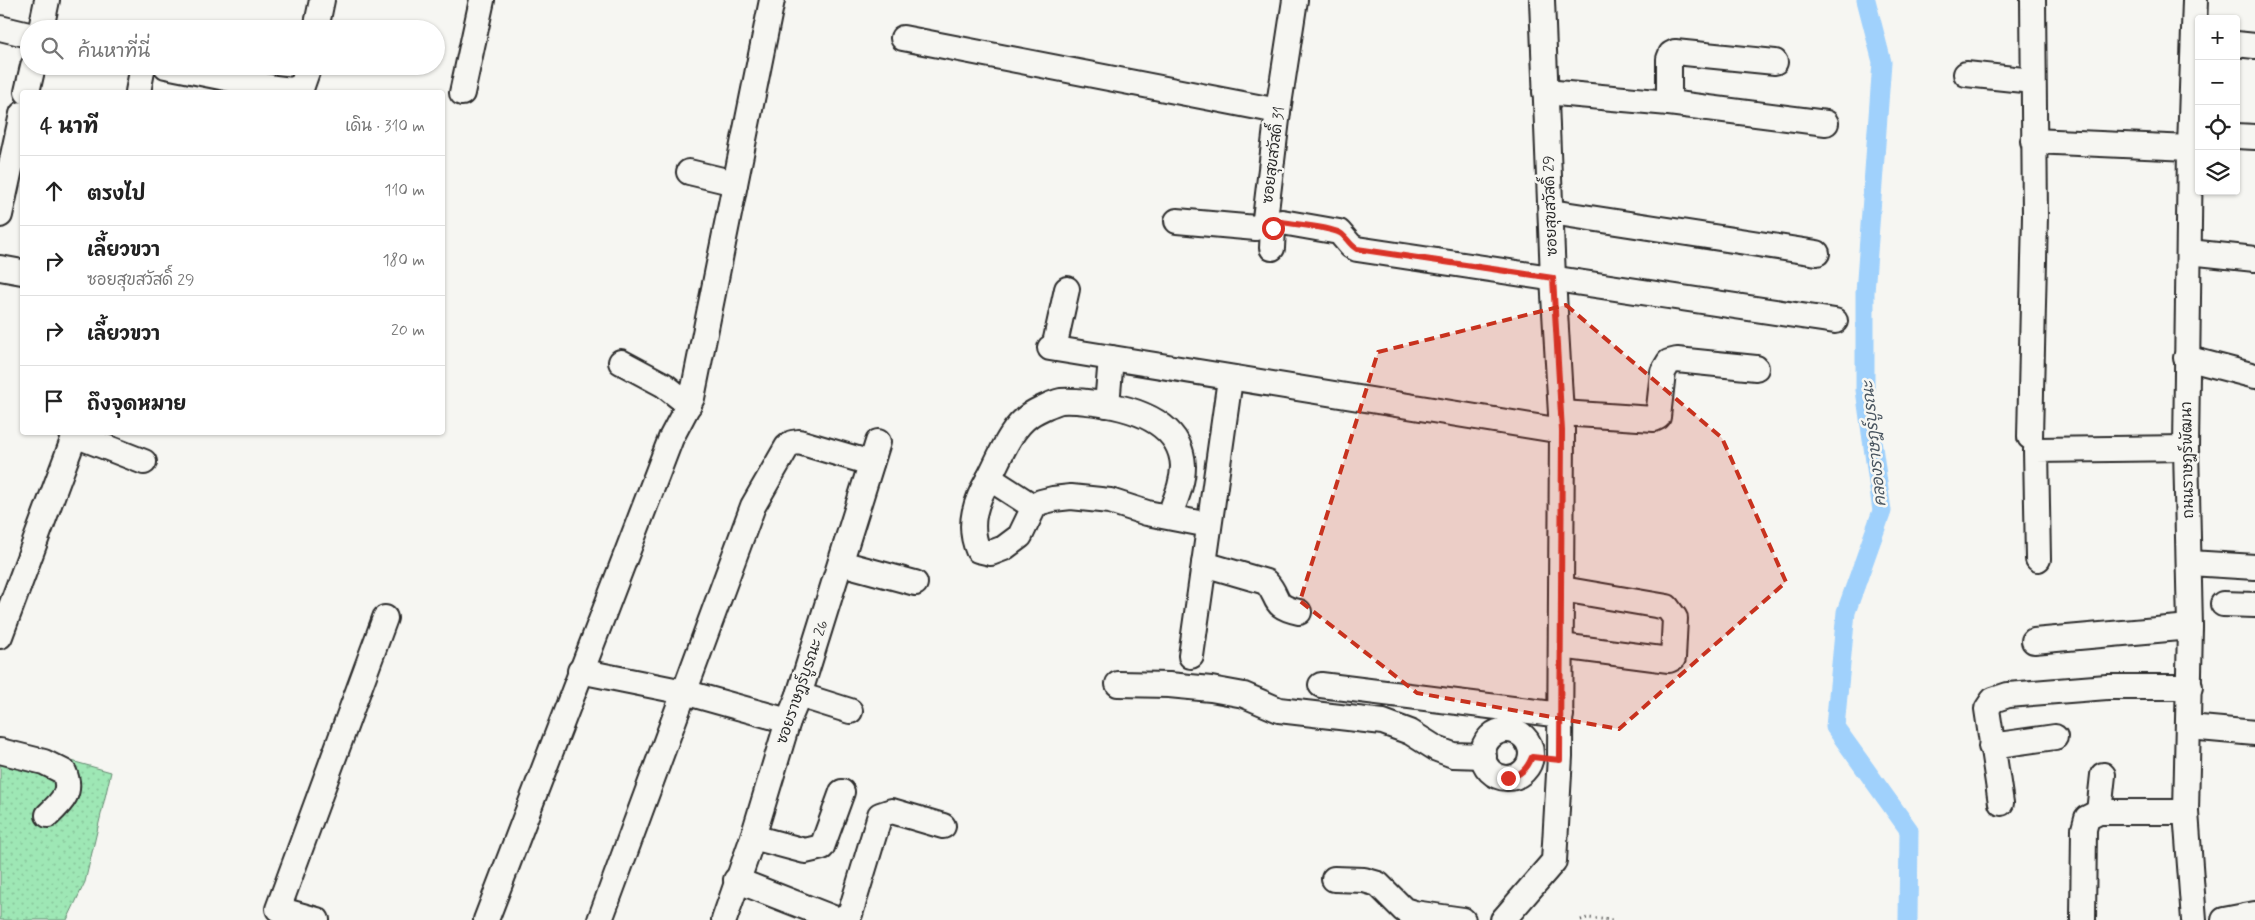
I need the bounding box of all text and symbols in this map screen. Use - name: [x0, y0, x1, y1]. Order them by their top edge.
- map controls: [2195, 15, 2240, 195]
- button: +: [2195, 15, 2240, 60]
- search box: [20, 20, 445, 75]
- icon: search: [38, 34, 66, 62]
- text: ค้นหาที่นี่: [78, 39, 150, 64]
- button: −: [2195, 60, 2240, 105]
- street label: ซอยสุขสวัสดิ์ 31: [1253, 105, 1290, 205]
- button: locate: [2195, 105, 2240, 150]
- text: 4 นาที: [40, 113, 98, 141]
- text: เดิน · 310 m: [345, 116, 425, 137]
- button: layers: [2195, 150, 2240, 195]
- street label: ซอยสุขสวัสดิ์ 29: [1534, 155, 1563, 257]
- icon: ahead: [40, 177, 68, 205]
- text: 110 m: [384, 180, 425, 201]
- text: ตรงไป: [87, 182, 145, 207]
- route start: [1262, 217, 1285, 240]
- text: เลี้ยวขวา: [87, 238, 160, 263]
- icon: right: [40, 247, 68, 275]
- text: 180 m: [382, 250, 425, 271]
- text: ซอยสุขสวัสดิ์ 29: [87, 270, 195, 291]
- icon: right: [40, 317, 68, 345]
- text: 20 m: [391, 320, 425, 341]
- text: เลี้ยวขวา: [87, 322, 160, 347]
- water label: คลองราษฎร์บูรณะ: [1856, 379, 1893, 508]
- icon: arrive: [40, 387, 68, 415]
- text: ถึงจุดหมาย: [87, 392, 186, 417]
- street label: ถนนราษฎร์พัฒนา: [2176, 401, 2199, 519]
- street label: ซอยราษฎร์บูรณะ 26: [771, 617, 834, 747]
- route end: [1497, 767, 1520, 790]

